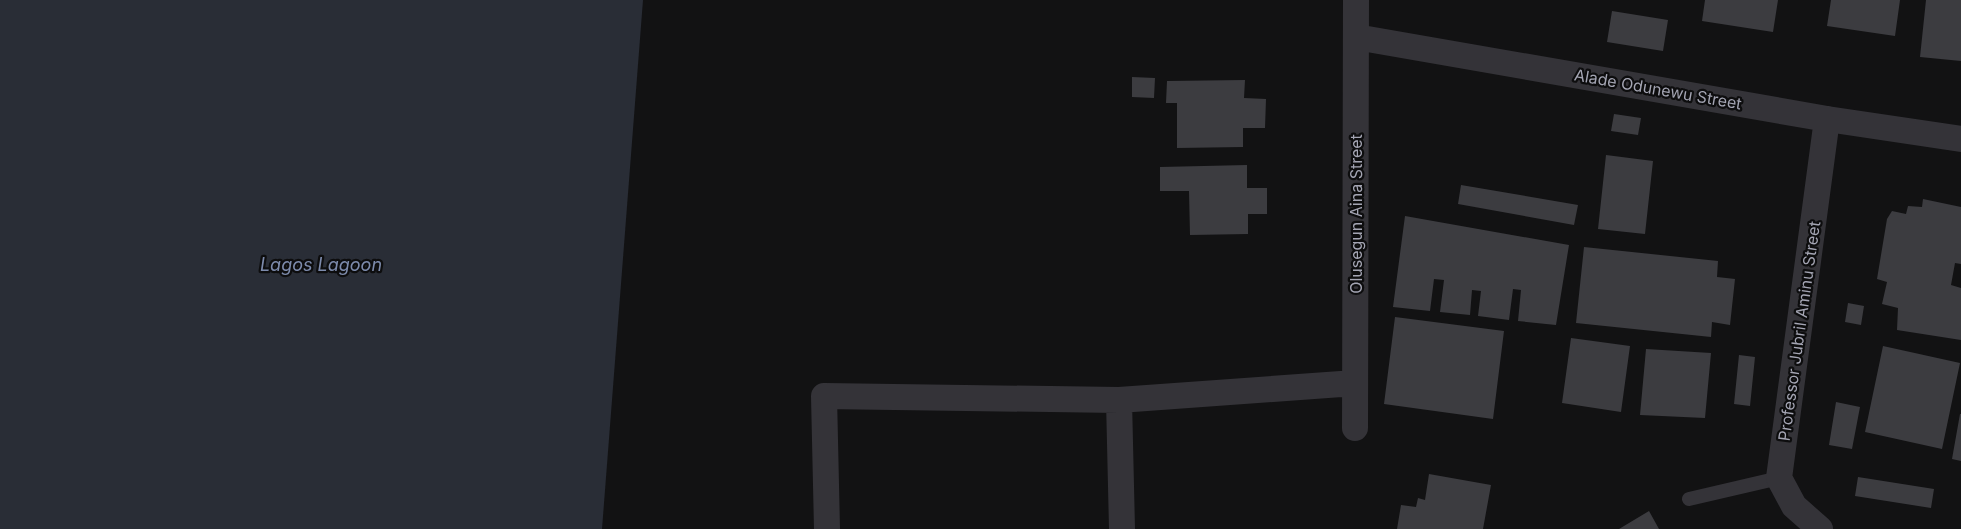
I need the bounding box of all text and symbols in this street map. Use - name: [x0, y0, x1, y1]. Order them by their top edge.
- street label: Alade Odunewu Street: [1573, 64, 1743, 114]
- street label: Olusegun Aina Street: [1346, 134, 1366, 294]
- street label: Professor Jubril Aminu Street: [1774, 220, 1824, 442]
- water label: Lagos Lagoon: [260, 254, 382, 275]

